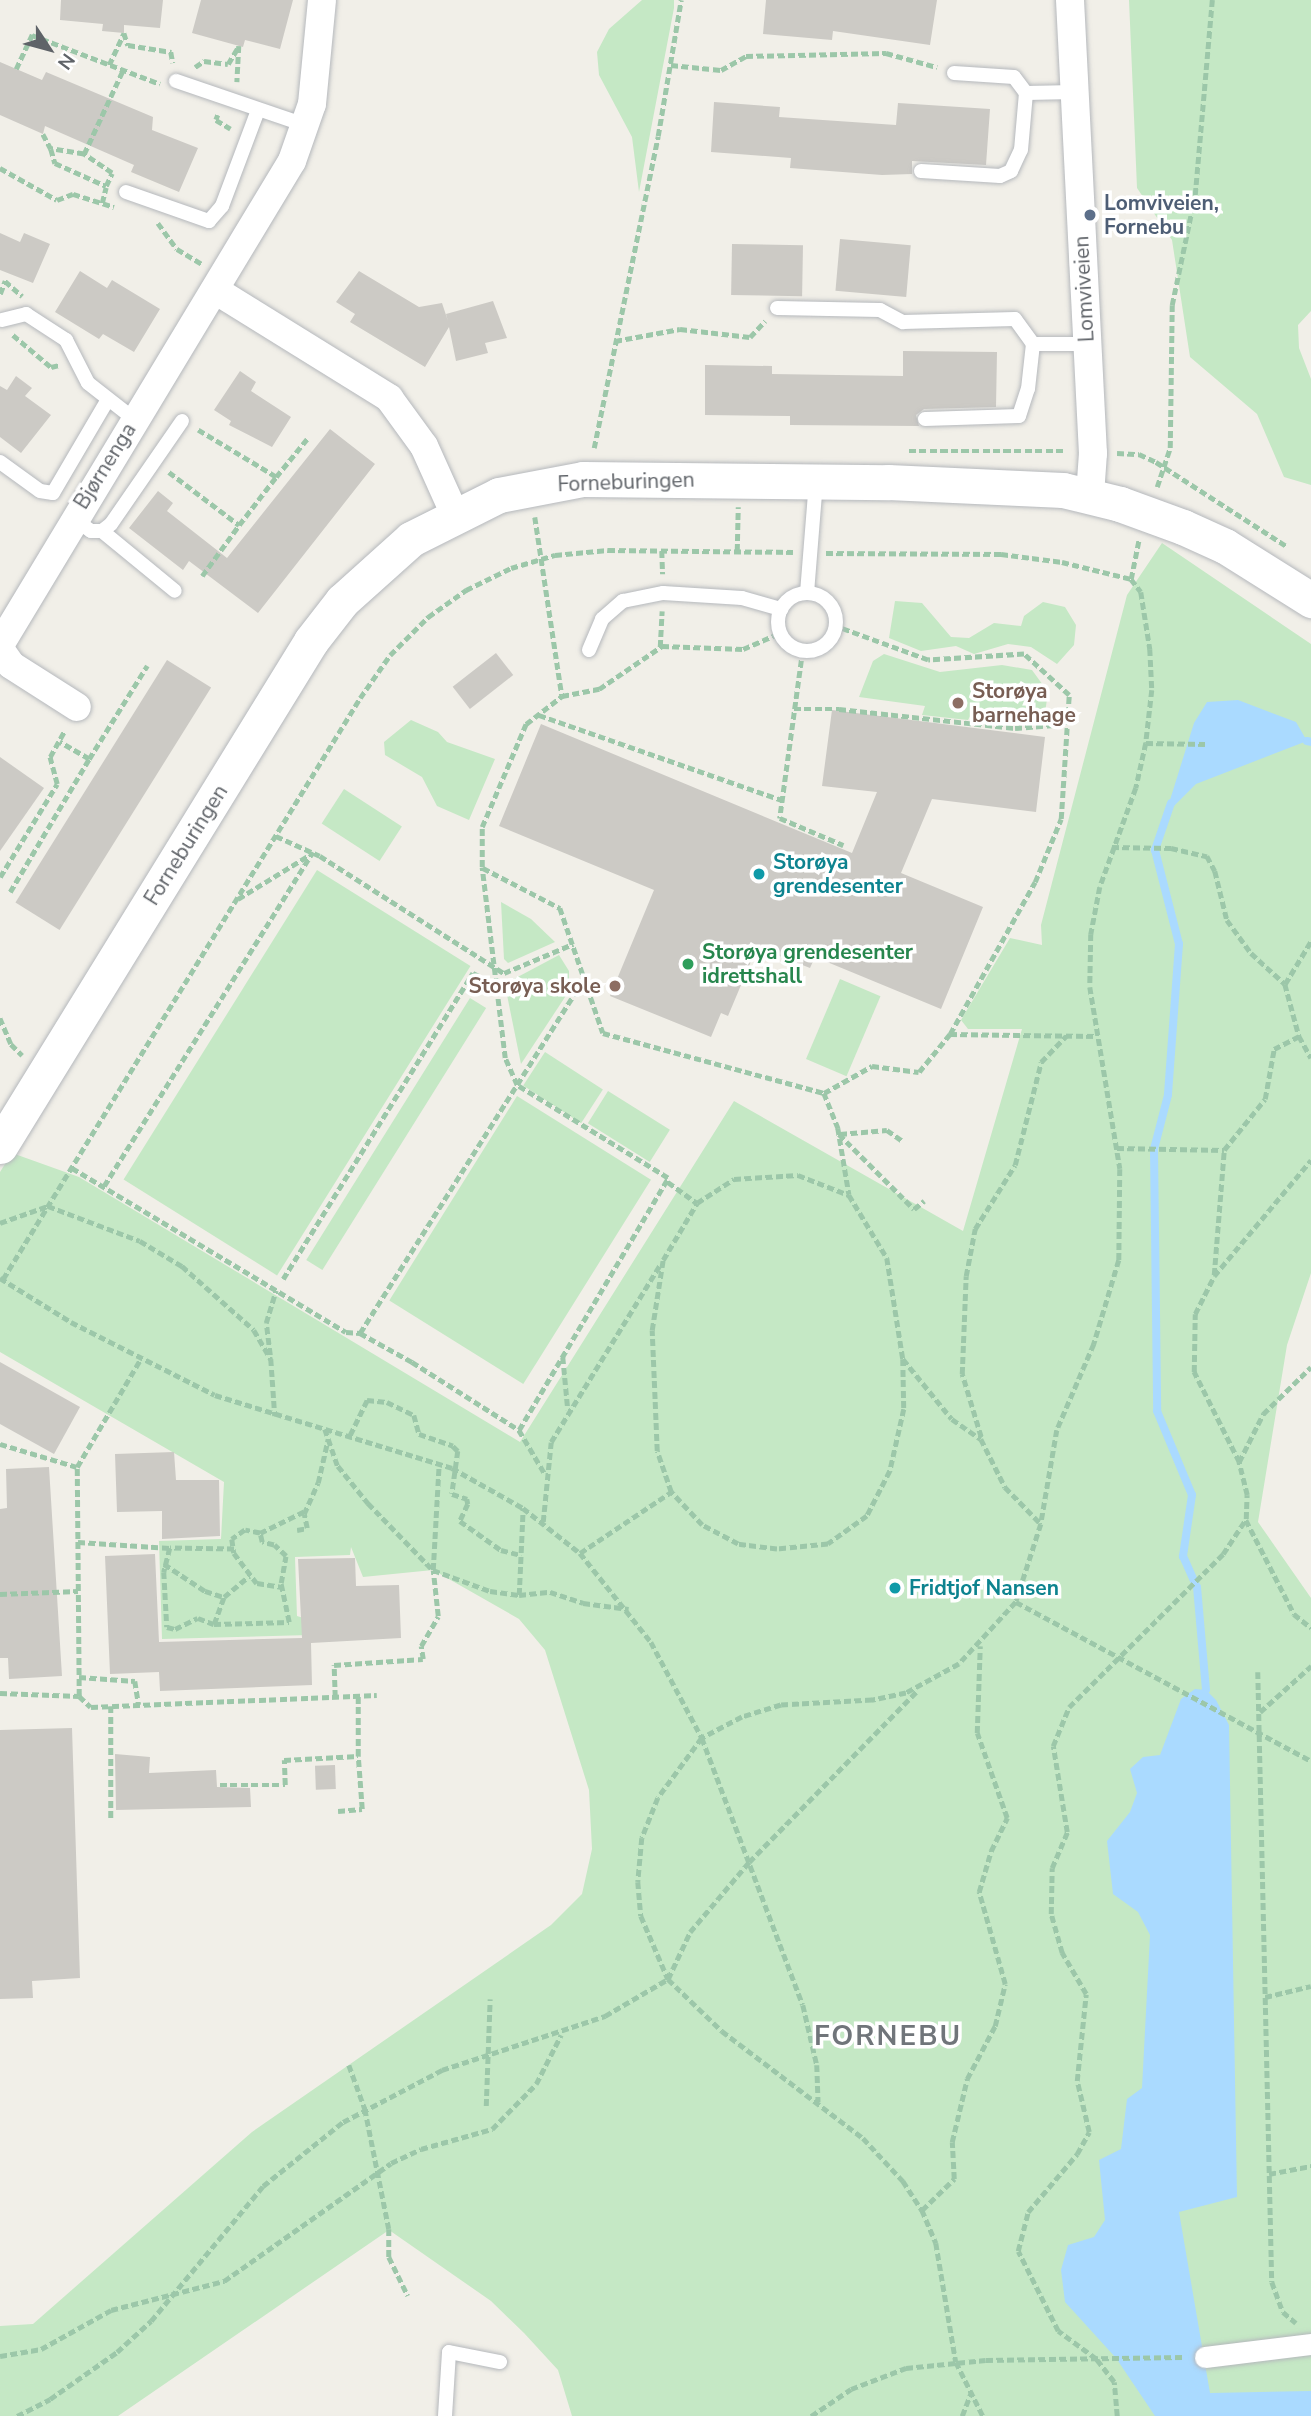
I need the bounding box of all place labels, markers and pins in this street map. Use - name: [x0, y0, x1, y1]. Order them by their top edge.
- place label: Lomviveien, Fornebu: [1104, 190, 1219, 240]
- marker: Lomviveien, Fornebu: [1082, 207, 1098, 223]
- place label: Storøya barnehage: [972, 678, 1076, 728]
- marker: Storøya barnehage: [950, 695, 966, 711]
- place label: Storøya grendesenter: [773, 849, 903, 899]
- marker: Storøya grendesenter: [751, 866, 767, 882]
- place label: Storøya grendesenter idrettshall: [702, 939, 913, 989]
- marker: Storøya grendesenter idrettshall: [680, 956, 696, 972]
- place label: Storøya skole: [468, 973, 601, 999]
- marker: Storøya skole: [607, 978, 623, 994]
- place label: Fridtjof Nansen: [909, 1575, 1059, 1601]
- marker: Fridtjof Nansen: [887, 1580, 903, 1596]

